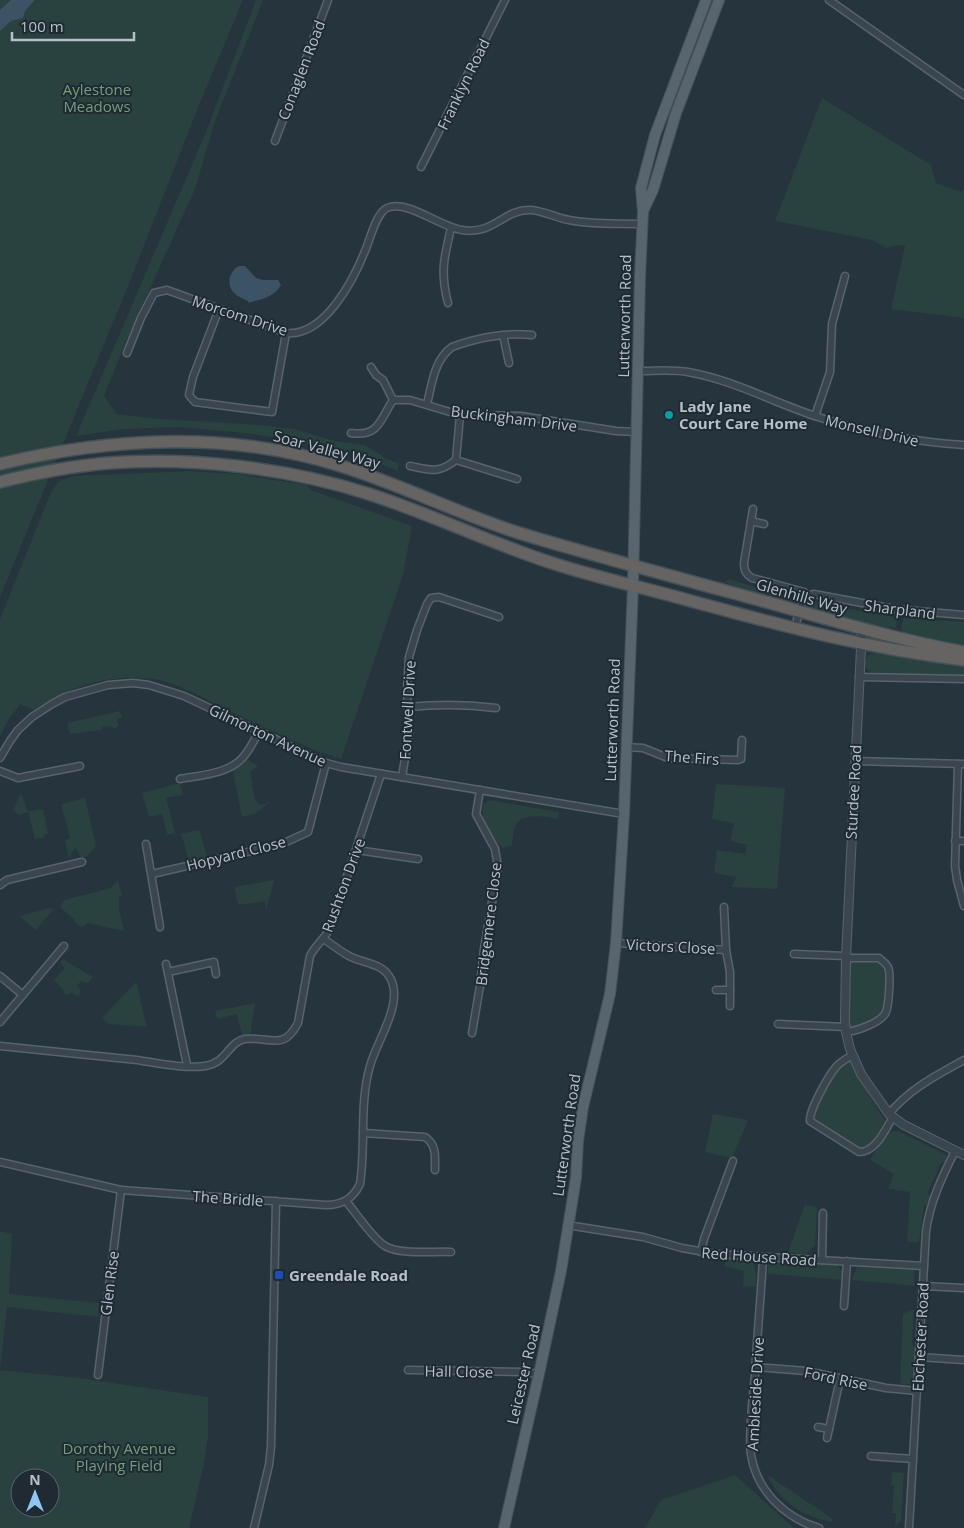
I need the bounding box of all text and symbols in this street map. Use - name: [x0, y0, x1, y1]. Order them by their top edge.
- scale bar: [12, 10, 135, 42]
- text: 100 m: [20, 16, 64, 36]
- street label: Conaglen Road: [273, 17, 329, 123]
- street label: Franklyn Road: [432, 35, 494, 133]
- park label: Aylestone Meadows: [63, 79, 131, 116]
- street label: Lutterworth Road: [613, 254, 635, 378]
- street label: Morcom Drive: [190, 290, 290, 340]
- place label: Lady Jane Court Care Home: [679, 396, 808, 433]
- street label: Buckingham Drive: [450, 400, 578, 436]
- marker: Lady Jane Court Care Home: [663, 409, 675, 421]
- street label: Monsell Drive: [823, 410, 921, 450]
- street label: Soar Valley Way: [271, 425, 383, 473]
- street label: Glenhills Way: [754, 573, 850, 619]
- street label: Sharpland: [863, 595, 937, 623]
- street label: Lutterworth Road: [600, 658, 624, 782]
- street label: Fontwell Drive: [394, 660, 420, 760]
- street label: Gilmorton Avenue: [206, 699, 330, 771]
- street label: Sturdee Road: [841, 744, 865, 840]
- street label: The Firs: [664, 745, 720, 769]
- street label: Hopyard Close: [184, 831, 288, 875]
- street label: Rushton Drive: [317, 835, 369, 935]
- street label: Bridgemere Close: [471, 861, 505, 987]
- street label: Victors Close: [626, 934, 716, 958]
- street label: Lutterworth Road: [548, 1073, 584, 1197]
- street label: The Bridle: [192, 1186, 264, 1210]
- street label: Red House Road: [701, 1242, 817, 1270]
- street label: Glen Rise: [95, 1250, 123, 1316]
- place label: Greendale Road: [289, 1265, 408, 1285]
- marker: Greendale Road: [273, 1269, 285, 1281]
- street label: Ebchester Road: [907, 1282, 933, 1392]
- street label: Leicester Road: [502, 1322, 544, 1426]
- street label: Ambleside Drive: [742, 1337, 768, 1451]
- street label: Hall Close: [424, 1360, 494, 1382]
- street label: Ford Rise: [802, 1362, 870, 1394]
- park label: Dorothy Avenue Playing Field: [62, 1438, 176, 1475]
- north arrow: [10, 1468, 60, 1518]
- text: N: [29, 1470, 41, 1489]

